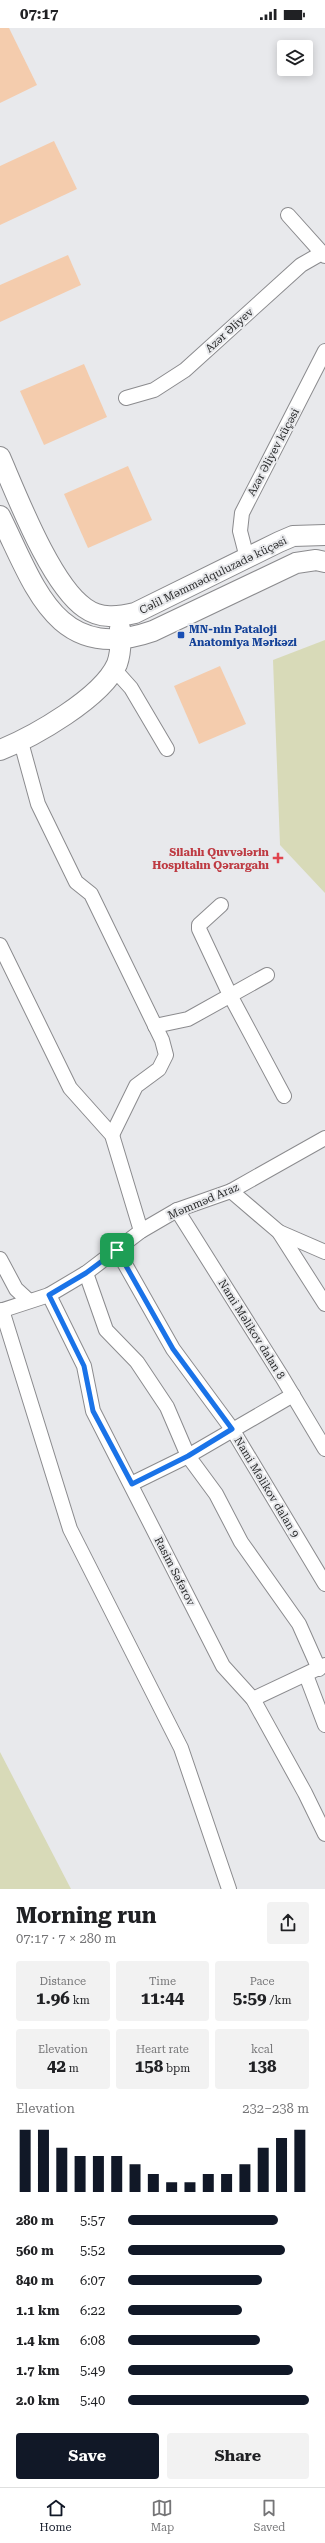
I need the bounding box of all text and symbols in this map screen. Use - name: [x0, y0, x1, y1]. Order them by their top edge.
- text: 07:17: [20, 5, 58, 23]
- map controls: [277, 40, 313, 76]
- button: layers: [277, 40, 313, 76]
- street label: Azər Əliyev: [203, 305, 256, 355]
- street label: Azər Əliyev küçəsi: [245, 406, 302, 498]
- street label: Cəlil Məmmədquluzadə küçəsi: [137, 534, 289, 617]
- place label: MN-nin Pataloji Anatomiya Mərkəzi: [189, 623, 297, 649]
- marker: MN-nin Pataloji Anatomiya Mərkəzi: [176, 630, 186, 640]
- place label: Silahlı Quvvələrin Hospitalın Qərargahı: [152, 846, 270, 872]
- marker: Silahlı Quvvələrin Hospitalın Qərargahı: [272, 852, 284, 864]
- street label: Məmməd Araz: [166, 1181, 241, 1222]
- pin: [100, 1233, 134, 1267]
- icon: arrive: [106, 1239, 128, 1261]
- street label: Nami Məlikov dalan 8: [216, 1277, 288, 1382]
- street label: Nami Məlikov dalan 9: [231, 1435, 302, 1540]
- street label: Rasim Səfərov: [152, 1535, 198, 1608]
- button: share: [267, 1902, 309, 1944]
- text: Morning run: [16, 1903, 157, 1928]
- text: 07:17 · 7 × 280 m: [16, 1931, 116, 1946]
- text: Distance: [40, 1975, 86, 1988]
- text: Time: [149, 1975, 176, 1988]
- text: Pace: [250, 1975, 275, 1988]
- text: 1.96: [36, 1988, 70, 2008]
- text: 11:44: [141, 1988, 184, 2008]
- text: 5:59: [233, 1988, 267, 2008]
- text: km: [70, 1994, 90, 2007]
- text: /km: [267, 1994, 292, 2007]
- text: Elevation: [38, 2043, 88, 2056]
- text: Heart rate: [136, 2043, 189, 2056]
- text: kcal: [251, 2043, 273, 2056]
- text: 42: [47, 2056, 66, 2076]
- text: 158: [135, 2056, 163, 2076]
- text: 138: [248, 2056, 276, 2076]
- text: m: [66, 2062, 79, 2075]
- text: bpm: [163, 2062, 190, 2075]
- text: Elevation: [16, 2101, 75, 2116]
- text: 232–238 m: [242, 2101, 309, 2116]
- text: 280 m: [16, 2213, 54, 2228]
- text: 5:57: [80, 2213, 105, 2228]
- text: 560 m: [16, 2243, 54, 2258]
- text: 5:52: [80, 2243, 105, 2258]
- text: 840 m: [16, 2273, 54, 2288]
- text: 6:07: [80, 2273, 105, 2288]
- text: 1.1 km: [16, 2303, 59, 2318]
- text: 6:22: [80, 2303, 105, 2318]
- text: 1.4 km: [16, 2333, 59, 2348]
- text: 6:08: [80, 2333, 105, 2348]
- text: 1.7 km: [16, 2363, 59, 2378]
- text: 5:49: [80, 2363, 105, 2378]
- text: 2.0 km: [16, 2393, 59, 2408]
- text: 5:40: [80, 2393, 105, 2408]
- button: Save: [16, 2433, 159, 2479]
- button: Share: [167, 2433, 309, 2479]
- tab: Home: [40, 2497, 72, 2534]
- tab: Map: [151, 2497, 174, 2534]
- tab: Saved: [253, 2497, 285, 2534]

